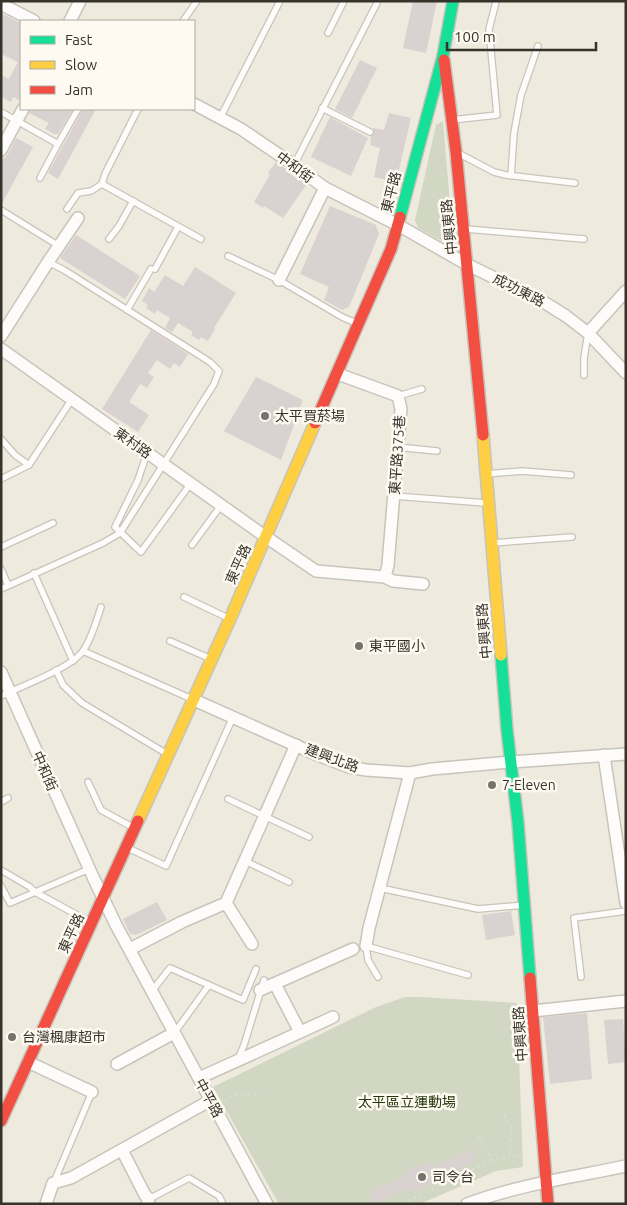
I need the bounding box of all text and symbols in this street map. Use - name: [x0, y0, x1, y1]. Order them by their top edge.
- legend: [20, 20, 195, 110]
- scale bar: [447, 20, 596, 52]
- text: 100 m: [454, 28, 496, 45]
- text: Fast: [65, 31, 93, 48]
- text: Slow: [65, 56, 98, 73]
- text: Jam: [65, 81, 93, 98]
- street label: 中和街: [273, 148, 317, 186]
- street label: 東平路: [378, 170, 404, 214]
- street label: 中興東路: [438, 198, 460, 256]
- street label: 成功東路: [490, 270, 548, 310]
- place label: 太平買菸場: [275, 408, 345, 424]
- marker: 太平買菸場: [259, 410, 271, 422]
- street label: 東平路375巷: [386, 415, 408, 495]
- street label: 東村路: [111, 424, 155, 462]
- street label: 東平路: [222, 542, 254, 586]
- street label: 中興東路: [474, 602, 494, 660]
- place label: 東平國小: [369, 638, 425, 654]
- marker: 東平國小: [353, 640, 365, 652]
- street label: 建興北路: [303, 741, 361, 775]
- street label: 中和街: [29, 749, 61, 793]
- place label: 7-Eleven: [502, 777, 556, 793]
- marker: 7-Eleven: [486, 779, 498, 791]
- street label: 東平路: [55, 911, 87, 955]
- street label: 中興東路: [510, 1006, 530, 1062]
- place label: 台灣楓康超市: [22, 1029, 106, 1045]
- marker: 台灣楓康超市: [6, 1031, 18, 1043]
- street label: 中平路: [192, 1076, 226, 1120]
- park label: 太平區立運動場: [358, 1094, 456, 1110]
- place label: 司令台: [432, 1169, 474, 1185]
- marker: 司令台: [416, 1171, 428, 1183]

